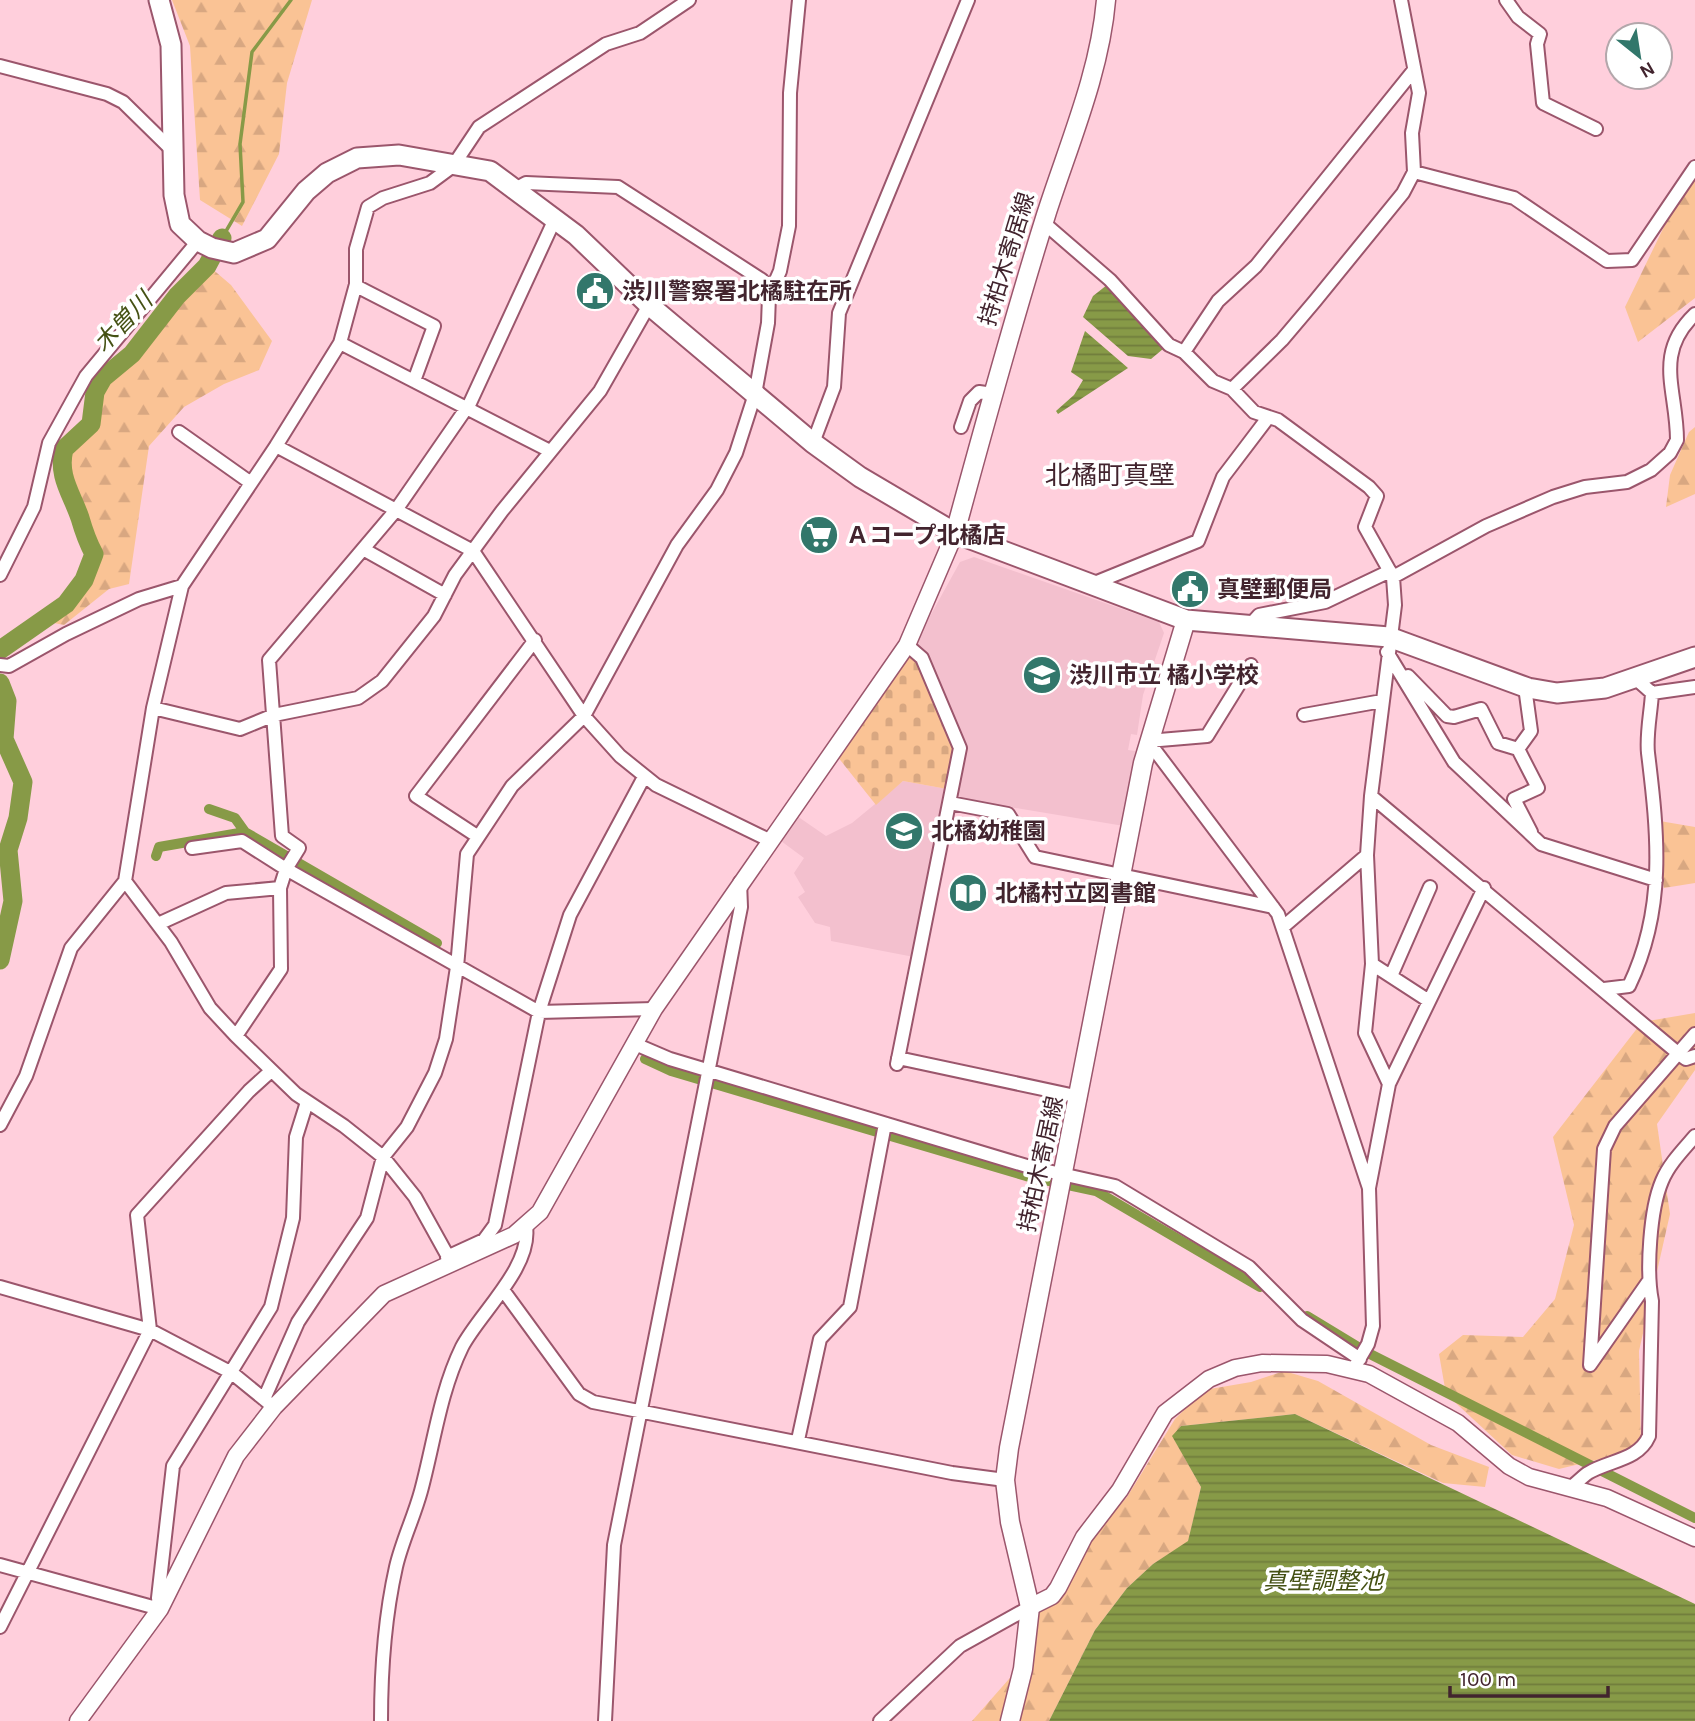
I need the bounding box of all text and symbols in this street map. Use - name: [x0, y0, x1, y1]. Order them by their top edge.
- north arrow: [1604, 21, 1674, 91]
- text: N: [1636, 57, 1658, 83]
- street label: 持柏木寄居線: [974, 189, 1040, 329]
- public building icon: 渋川警察署北橘駐在所: [574, 270, 616, 312]
- place label: 渋川警察署北橘駐在所: [622, 278, 852, 305]
- water label: 木曽川: [88, 284, 160, 358]
- district label: 北橘町真壁: [1045, 460, 1175, 491]
- supermarket icon: Ａコープ北橘店: [798, 514, 840, 556]
- place label: Ａコープ北橘店: [846, 522, 1006, 549]
- public building icon: 真壁郵便局: [1169, 568, 1211, 610]
- place label: 真壁郵便局: [1217, 576, 1332, 603]
- school or university icon: 渋川市立 橘小学校: [1021, 654, 1063, 696]
- place label: 渋川市立 橘小学校: [1069, 662, 1259, 689]
- school or university icon: 北橘幼稚園: [883, 810, 925, 852]
- place label: 北橘幼稚園: [931, 818, 1046, 845]
- library icon: 北橘村立図書館: [947, 872, 989, 914]
- place label: 北橘村立図書館: [995, 880, 1156, 907]
- street label: 持柏木寄居線: [1013, 1094, 1069, 1234]
- water label: 真壁調整池: [1263, 1567, 1385, 1595]
- scale bar: [1450, 1654, 1608, 1698]
- text: 100 m: [1460, 1667, 1517, 1691]

